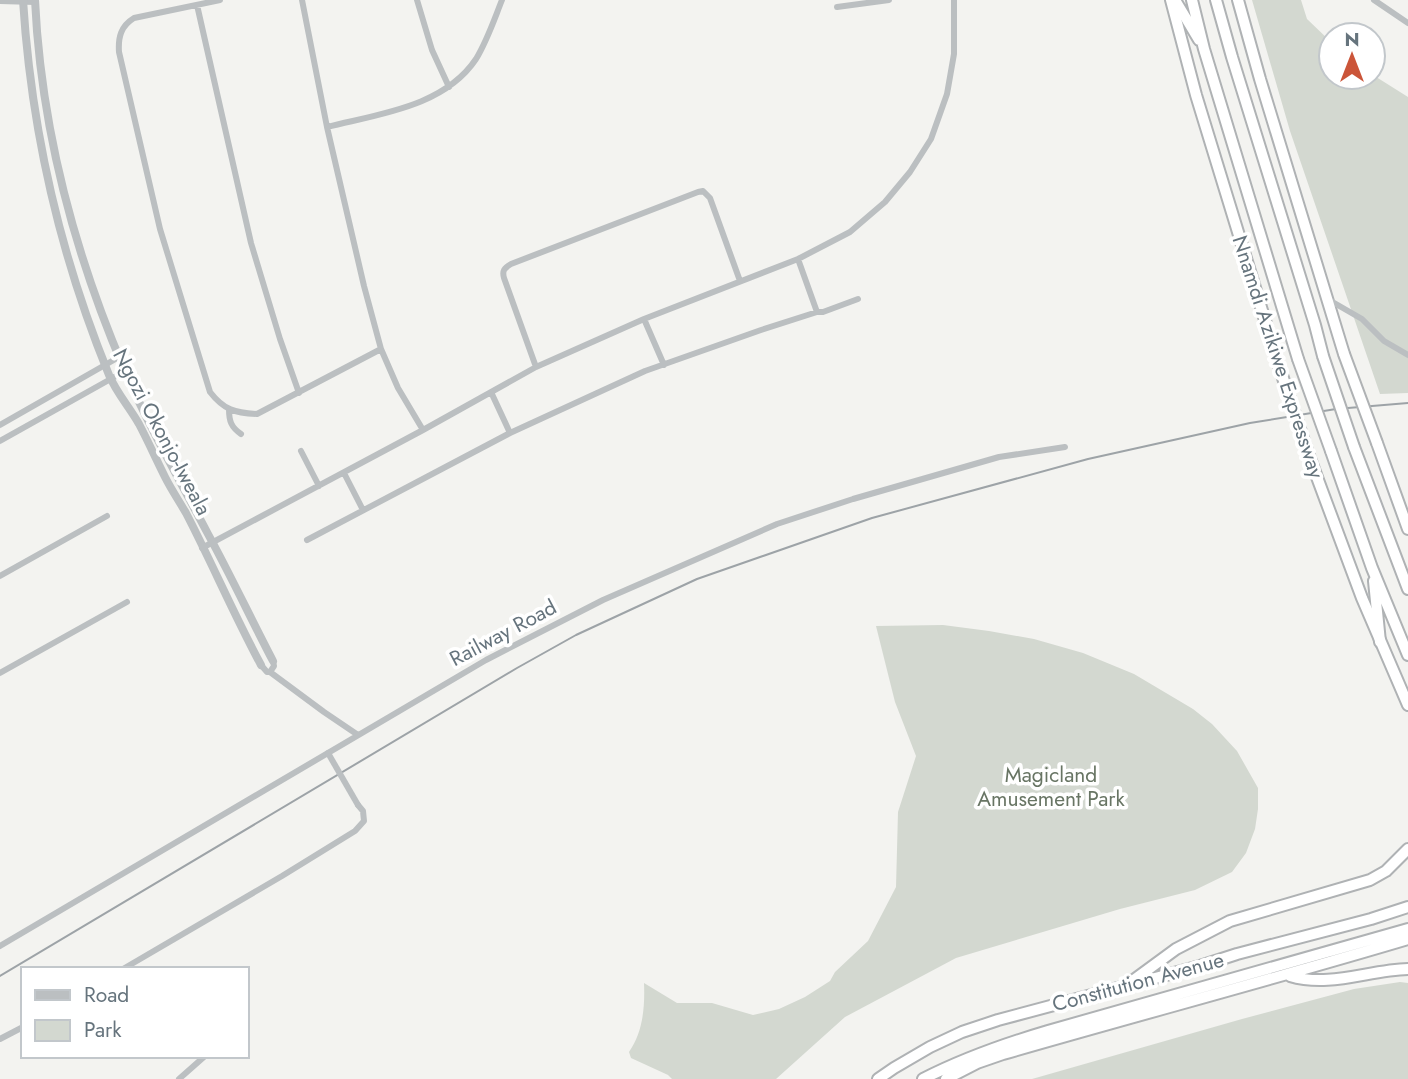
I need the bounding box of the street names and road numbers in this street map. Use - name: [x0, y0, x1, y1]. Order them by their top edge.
- street label: Nnamdi Azikiwe Expressway: [1225, 232, 1332, 483]
- street label: Ngozi Okonjo-Iweala: [105, 343, 219, 521]
- street label: Railway Road: [444, 592, 562, 674]
- street label: Constitution Avenue: [1049, 945, 1227, 1019]

